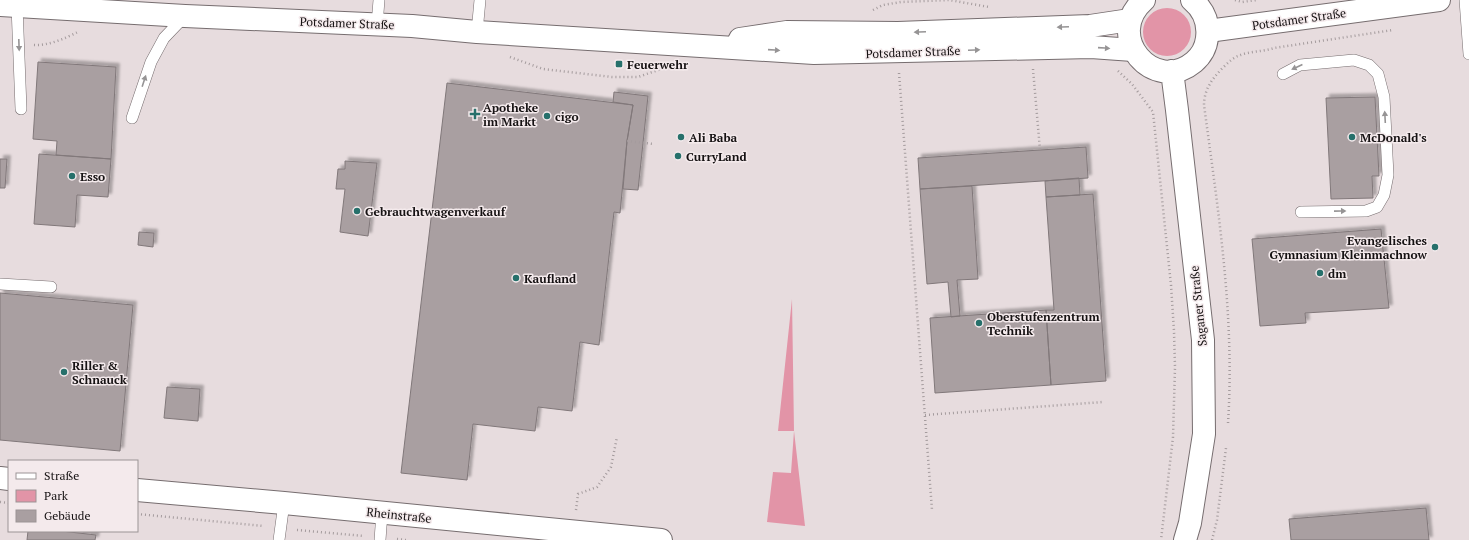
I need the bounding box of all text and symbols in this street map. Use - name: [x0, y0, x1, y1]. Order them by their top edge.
- street label: Potsdamer Straße: [1251, 5, 1347, 33]
- street label: Potsdamer Straße: [299, 14, 395, 32]
- one-way arrow: [1057, 23, 1069, 30]
- one-way arrow: [913, 29, 926, 35]
- one-way arrow: [16, 39, 22, 52]
- street label: Potsdamer Straße: [865, 43, 961, 61]
- one-way arrow: [1098, 44, 1110, 51]
- one-way arrow: [768, 47, 780, 54]
- one-way arrow: [968, 47, 981, 53]
- place label: Feuerwehr: [627, 57, 689, 72]
- marker: Feuerwehr: [614, 59, 624, 69]
- one-way arrow: [1291, 64, 1303, 70]
- one-way arrow: [142, 75, 148, 87]
- place label: Apotheke im Markt: [483, 100, 539, 129]
- marker: Apotheke im Markt: [470, 109, 480, 119]
- place label: cigo: [555, 109, 579, 124]
- one-way arrow: [1382, 110, 1388, 123]
- marker: cigo: [542, 111, 552, 121]
- place label: Ali Baba: [689, 130, 737, 145]
- place label: McDonald's: [1360, 130, 1427, 145]
- marker: Ali Baba: [676, 132, 686, 142]
- marker: McDonald's: [1347, 132, 1357, 142]
- place label: CurryLand: [686, 149, 747, 164]
- marker: CurryLand: [673, 151, 683, 161]
- place label: Esso: [80, 169, 105, 184]
- marker: Esso: [67, 171, 77, 181]
- place label: Gebrauchtwagenverkauf: [365, 204, 507, 219]
- marker: Gebrauchtwagenverkauf: [352, 206, 362, 216]
- one-way arrow: [1334, 208, 1347, 214]
- place label: Evangelisches Gymnasium Kleinmachnow: [1269, 233, 1428, 262]
- marker: Evangelisches Gymnasium Kleinmachnow: [1430, 242, 1440, 252]
- street label: Saganer Straße: [1186, 265, 1210, 347]
- place label: dm: [1328, 266, 1346, 281]
- marker: dm: [1315, 268, 1325, 278]
- place label: Kaufland: [524, 271, 577, 286]
- marker: Kaufland: [511, 273, 521, 283]
- place label: Oberstufenzentrum Technik: [987, 309, 1100, 338]
- marker: Oberstufenzentrum Technik: [974, 318, 984, 328]
- place label: Riller & Schnauck: [72, 358, 127, 387]
- marker: Riller & Schnauck: [59, 367, 69, 377]
- legend: [8, 460, 138, 532]
- text: Straße: [44, 468, 79, 483]
- text: Park: [44, 488, 69, 503]
- street label: Rheinstraße: [366, 504, 432, 526]
- text: Gebäude: [44, 508, 90, 523]

